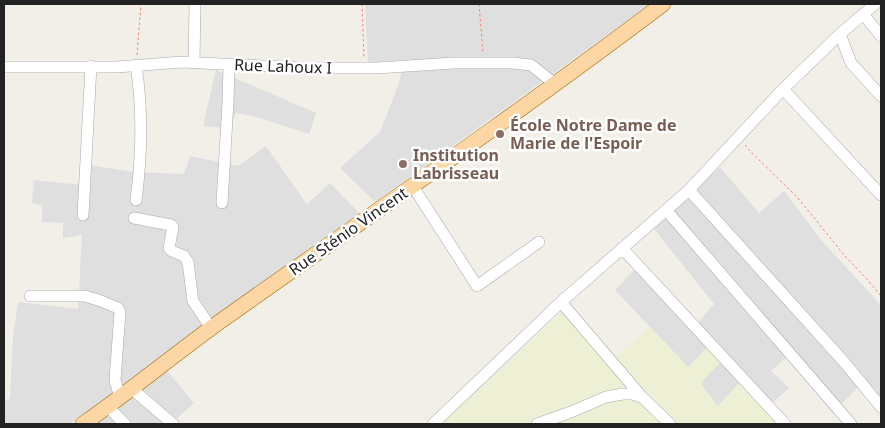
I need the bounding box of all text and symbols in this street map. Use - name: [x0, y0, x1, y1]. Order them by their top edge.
- street label: Rue Lahoux I: [234, 53, 332, 79]
- place label: École Notre Dame de Marie de l'Espoir: [510, 114, 676, 154]
- marker: École Notre Dame de Marie de l'Espoir: [494, 128, 506, 140]
- place label: Institution Labrisseau: [413, 144, 499, 184]
- marker: Institution Labrisseau: [397, 158, 409, 170]
- street label: Rue Sténio Vincent: [284, 182, 412, 280]

